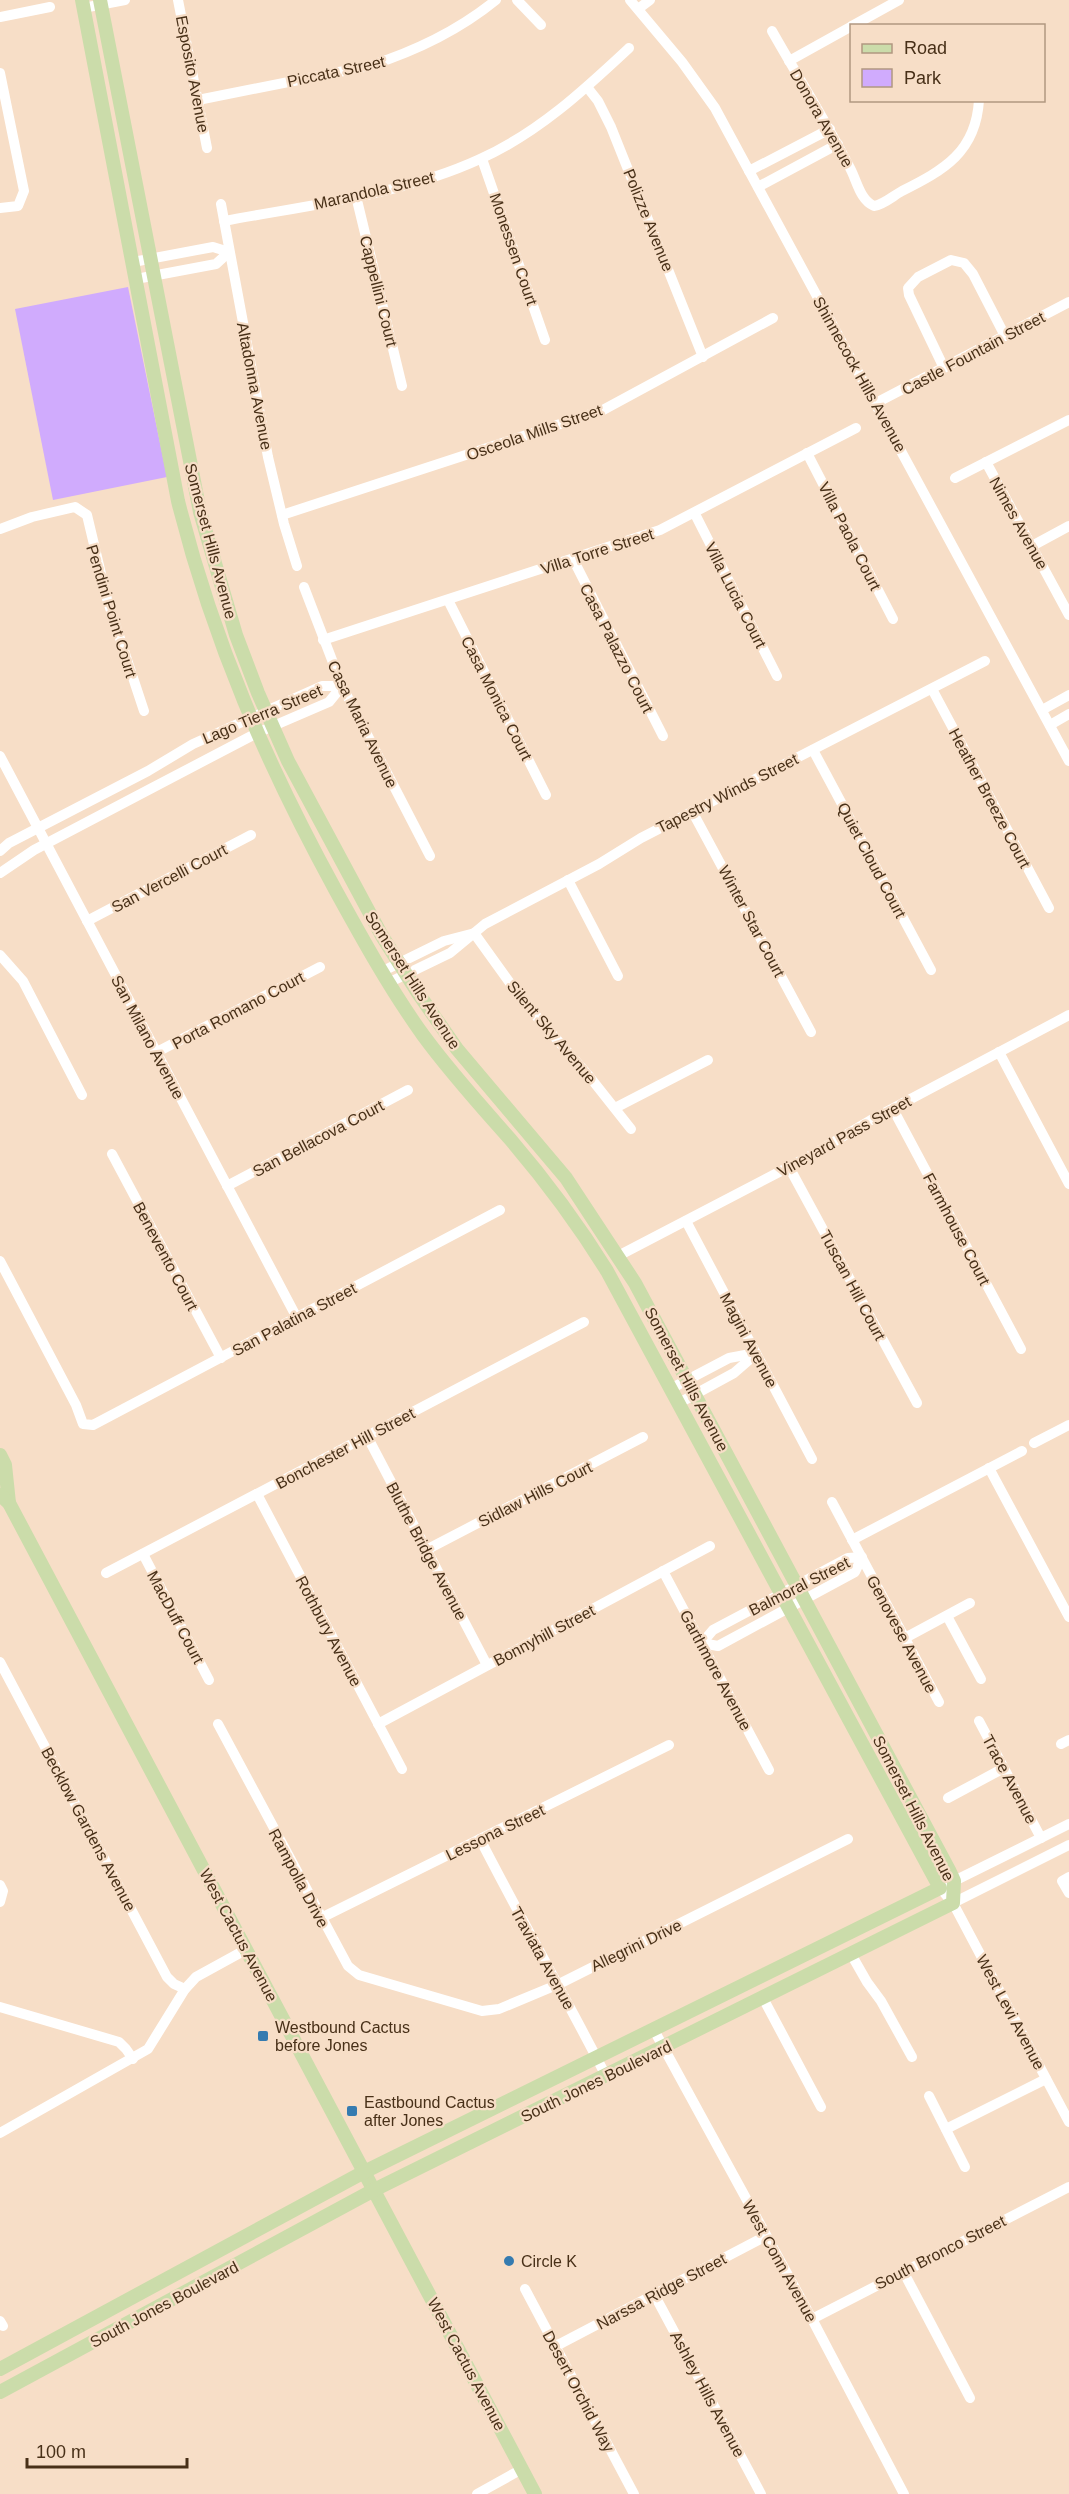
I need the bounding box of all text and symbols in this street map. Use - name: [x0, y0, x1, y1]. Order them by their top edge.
- street label: Esposito Avenue: [173, 14, 212, 134]
- legend: [850, 24, 1045, 102]
- text: Road: [904, 38, 947, 58]
- street label: Piccata Street: [286, 53, 387, 90]
- street label: Donora Avenue: [787, 66, 856, 170]
- text: Park: [904, 68, 942, 88]
- street label: Polizze Avenue: [620, 166, 677, 274]
- street label: Marandola Street: [312, 168, 436, 213]
- street label: Monessen Court: [486, 191, 541, 308]
- street label: Cappellini Court: [356, 234, 401, 349]
- street label: Shinnecock Hills Avenue: [810, 294, 909, 455]
- street label: Castle Fountain Street: [899, 308, 1048, 398]
- street label: Altadonna Avenue: [234, 321, 275, 451]
- street label: Osceola Mills Street: [464, 401, 605, 464]
- street label: Somerset Hills Avenue: [182, 461, 240, 621]
- street label: Nimes Avenue: [986, 474, 1051, 572]
- street label: Villa Paola Court: [815, 479, 884, 594]
- street label: Villa Torre Street: [539, 525, 656, 578]
- street label: Villa Lucia Court: [702, 540, 770, 651]
- street label: Pendini Point Court: [83, 543, 140, 680]
- street label: Casa Palazzo Court: [577, 581, 657, 716]
- street label: Casa Monica Court: [458, 633, 535, 764]
- street label: Casa Maria Avenue: [324, 658, 401, 791]
- street label: Lago Tierra Street: [200, 681, 325, 747]
- street label: Heather Breeze Court: [946, 726, 1034, 871]
- street label: Tapestry Winds Street: [654, 750, 801, 837]
- street label: Quiet Cloud Court: [834, 800, 909, 921]
- street label: San Vercelli Court: [109, 841, 230, 916]
- street label: Winter Star Court: [715, 863, 788, 980]
- street label: Somerset Hills Avenue: [362, 908, 464, 1052]
- street label: Porta Romano Court: [169, 968, 307, 1052]
- street label: San Milano Avenue: [108, 973, 187, 1102]
- street label: Silent Sky Avenue: [504, 978, 600, 1087]
- street label: Vineyard Pass Street: [775, 1092, 914, 1180]
- street label: San Bellacova Court: [250, 1096, 387, 1180]
- street label: Farmhouse Court: [920, 1170, 994, 1289]
- street label: Benevento Court: [130, 1199, 202, 1314]
- street label: Tuscan Hill Court: [816, 1227, 889, 1344]
- street label: San Palatina Street: [229, 1279, 360, 1359]
- street label: Magini Avenue: [716, 1290, 781, 1391]
- street label: Somerset Hills Avenue: [641, 1304, 732, 1454]
- street label: Bonchester Hill Street: [273, 1404, 418, 1492]
- street label: Sidlaw Hills Court: [476, 1458, 595, 1530]
- street label: Bluthe Bridge Avenue: [383, 1479, 470, 1623]
- street label: Balmoral Street: [746, 1554, 853, 1619]
- street label: MacDuff Court: [144, 1568, 207, 1667]
- street label: Rothbury Avenue: [292, 1573, 365, 1689]
- street label: Genovese Avenue: [863, 1573, 940, 1696]
- street label: Bonnyhill Street: [491, 1601, 598, 1669]
- street label: Garthmore Avenue: [677, 1607, 755, 1733]
- street label: Trace Avenue: [979, 1732, 1040, 1827]
- street label: Somerset Hills Avenue: [870, 1733, 958, 1884]
- street label: Becklow Gardens Avenue: [38, 1744, 139, 1914]
- street label: Lessona Street: [443, 1801, 548, 1864]
- street label: Rampolla Drive: [265, 1826, 332, 1931]
- street label: West Cactus Avenue: [196, 1866, 281, 2005]
- street label: Traviata Avenue: [507, 1904, 578, 2013]
- street label: Allegrini Drive: [588, 1916, 684, 1975]
- street label: West Levi Avenue: [973, 1952, 1048, 2073]
- place label: Westbound Cactus before Jones: [275, 2019, 410, 2054]
- marker: Westbound Cactus before Jones: [256, 2029, 270, 2043]
- street label: South Jones Boulevard: [518, 2038, 674, 2125]
- place label: Eastbound Cactus after Jones: [364, 2094, 495, 2129]
- marker: Eastbound Cactus after Jones: [345, 2104, 359, 2118]
- street label: West Conn Avenue: [739, 2197, 820, 2325]
- street label: South Bronco Street: [872, 2212, 1009, 2293]
- street label: Narssa Ridge Street: [594, 2250, 729, 2333]
- place label: Circle K: [521, 2253, 577, 2270]
- marker: Circle K: [502, 2254, 516, 2268]
- street label: South Jones Boulevard: [87, 2258, 241, 2351]
- street label: West Cactus Avenue: [424, 2295, 509, 2434]
- street label: Desert Orchid Way: [539, 2328, 618, 2455]
- street label: Ashley Hills Avenue: [667, 2328, 748, 2460]
- scale bar: [27, 2431, 188, 2469]
- text: 100 m: [36, 2442, 86, 2462]

